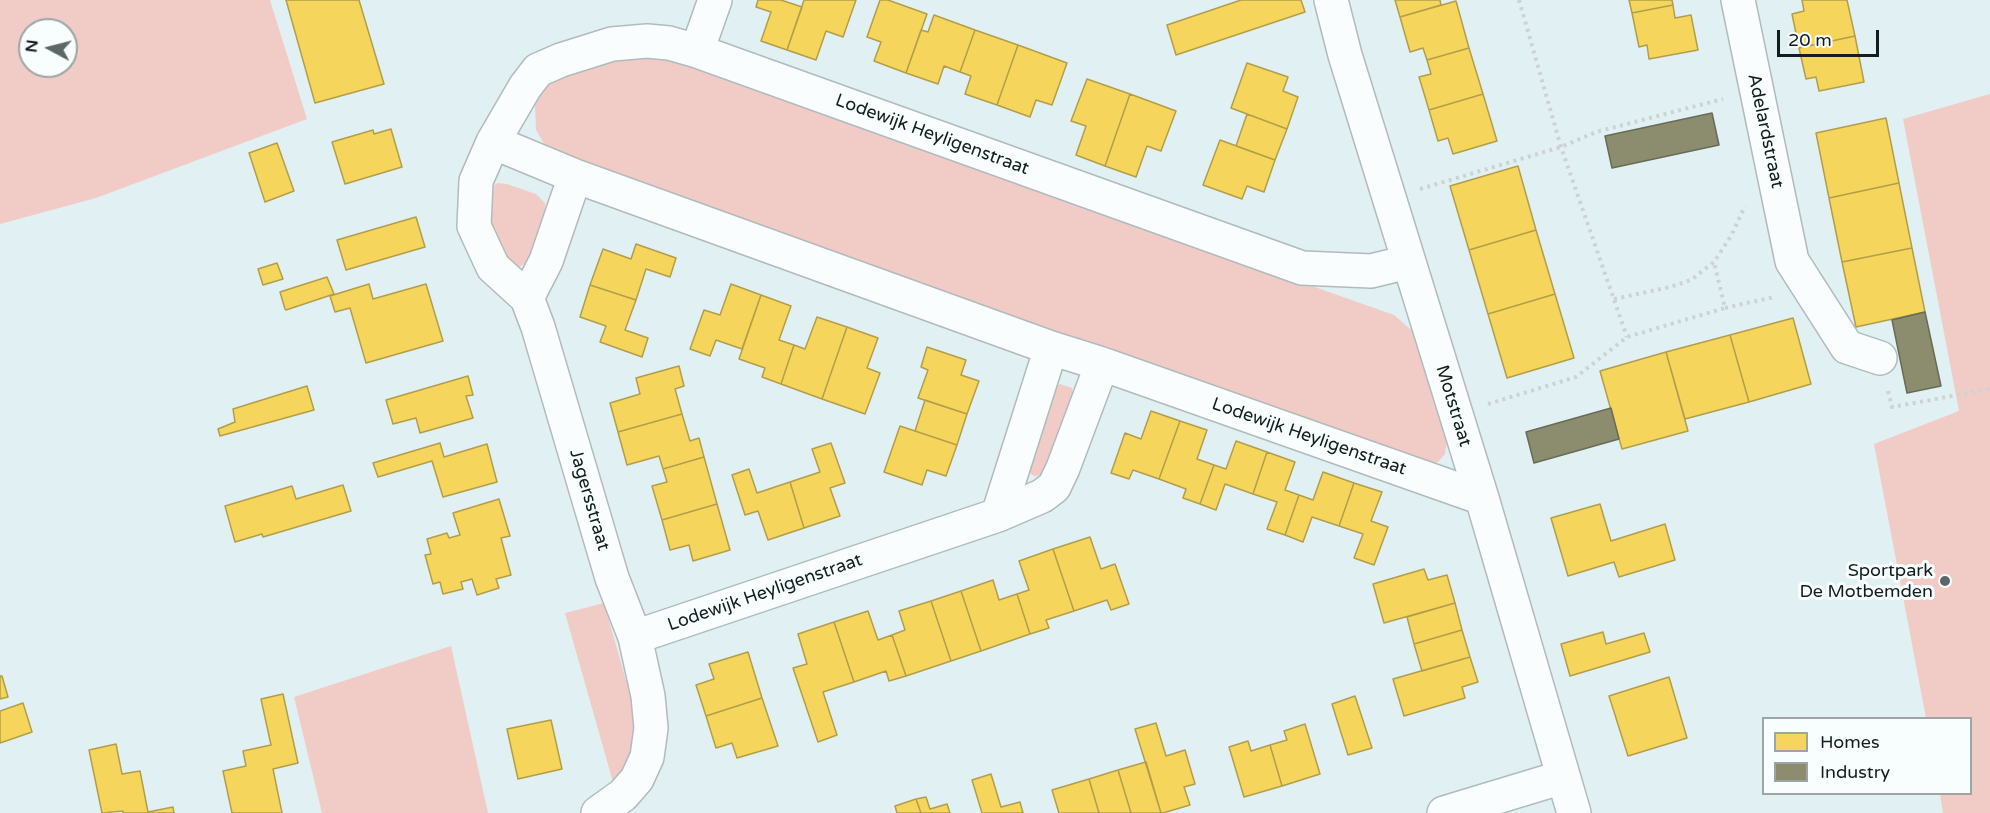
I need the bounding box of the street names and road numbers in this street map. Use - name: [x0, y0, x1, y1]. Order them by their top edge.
- street label: Adelardstraat: [1742, 72, 1788, 190]
- street label: Lodewijk Heyligenstraat: [832, 90, 1032, 180]
- street label: Motstraat: [1430, 363, 1476, 449]
- street label: Lodewijk Heyligenstraat: [1209, 394, 1409, 480]
- street label: Jagersstraat: [564, 447, 614, 553]
- street label: Lodewijk Heyligenstraat: [665, 550, 865, 636]

